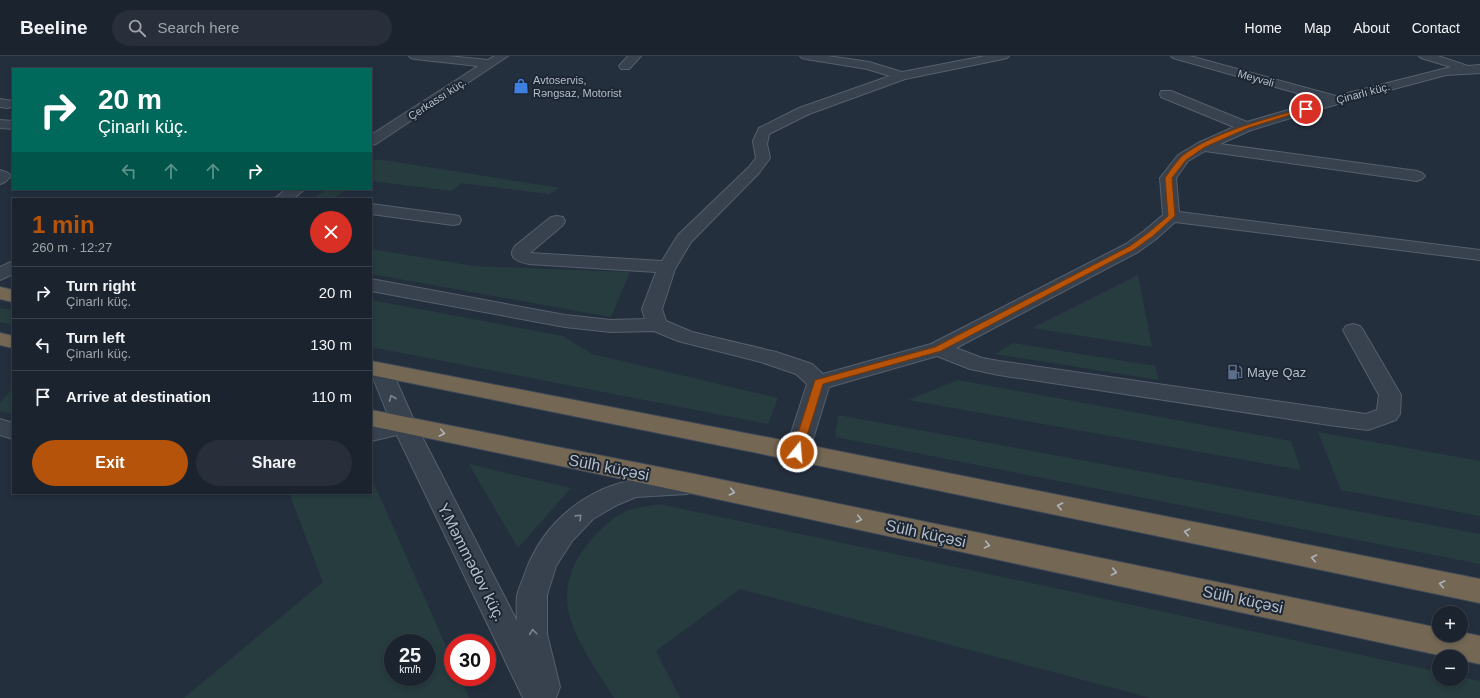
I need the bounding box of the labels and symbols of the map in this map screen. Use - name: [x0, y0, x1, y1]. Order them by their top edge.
- street label: Meyvəli: [1236, 67, 1276, 89]
- place label: Avtoservis, Rəngsaz, Motorist: [533, 74, 622, 99]
- street label: Çerkassı küç.: [406, 76, 468, 122]
- shop icon: Avtoservis, Rəngsaz, Motorist: [512, 77, 530, 95]
- street label: Çinarlı küç.: [1335, 80, 1391, 106]
- pin: [1289, 92, 1323, 126]
- fuel station icon: Maye Qaz: [1226, 363, 1244, 381]
- place label: Maye Qaz: [1247, 365, 1306, 380]
- one-way arrow: [389, 394, 397, 401]
- one-way arrow: [439, 428, 445, 437]
- position arrow: [776, 431, 818, 473]
- street label: Sülh küçəsi: [567, 451, 651, 484]
- one-way arrow: [729, 487, 735, 495]
- street label: Y.Məmmədov küç.: [434, 500, 509, 624]
- one-way arrow: [1056, 503, 1063, 511]
- one-way arrow: [574, 514, 582, 522]
- one-way arrow: [856, 514, 863, 522]
- street label: Sülh küçəsi: [884, 517, 968, 550]
- one-way arrow: [1184, 529, 1190, 537]
- one-way arrow: [983, 541, 990, 549]
- one-way arrow: [1311, 555, 1317, 563]
- one-way arrow: [1111, 568, 1117, 576]
- one-way arrow: [1439, 580, 1445, 588]
- street label: Sülh küçəsi: [1201, 583, 1285, 616]
- one-way arrow: [528, 629, 537, 636]
- speed limit sign: 30: [444, 634, 496, 686]

